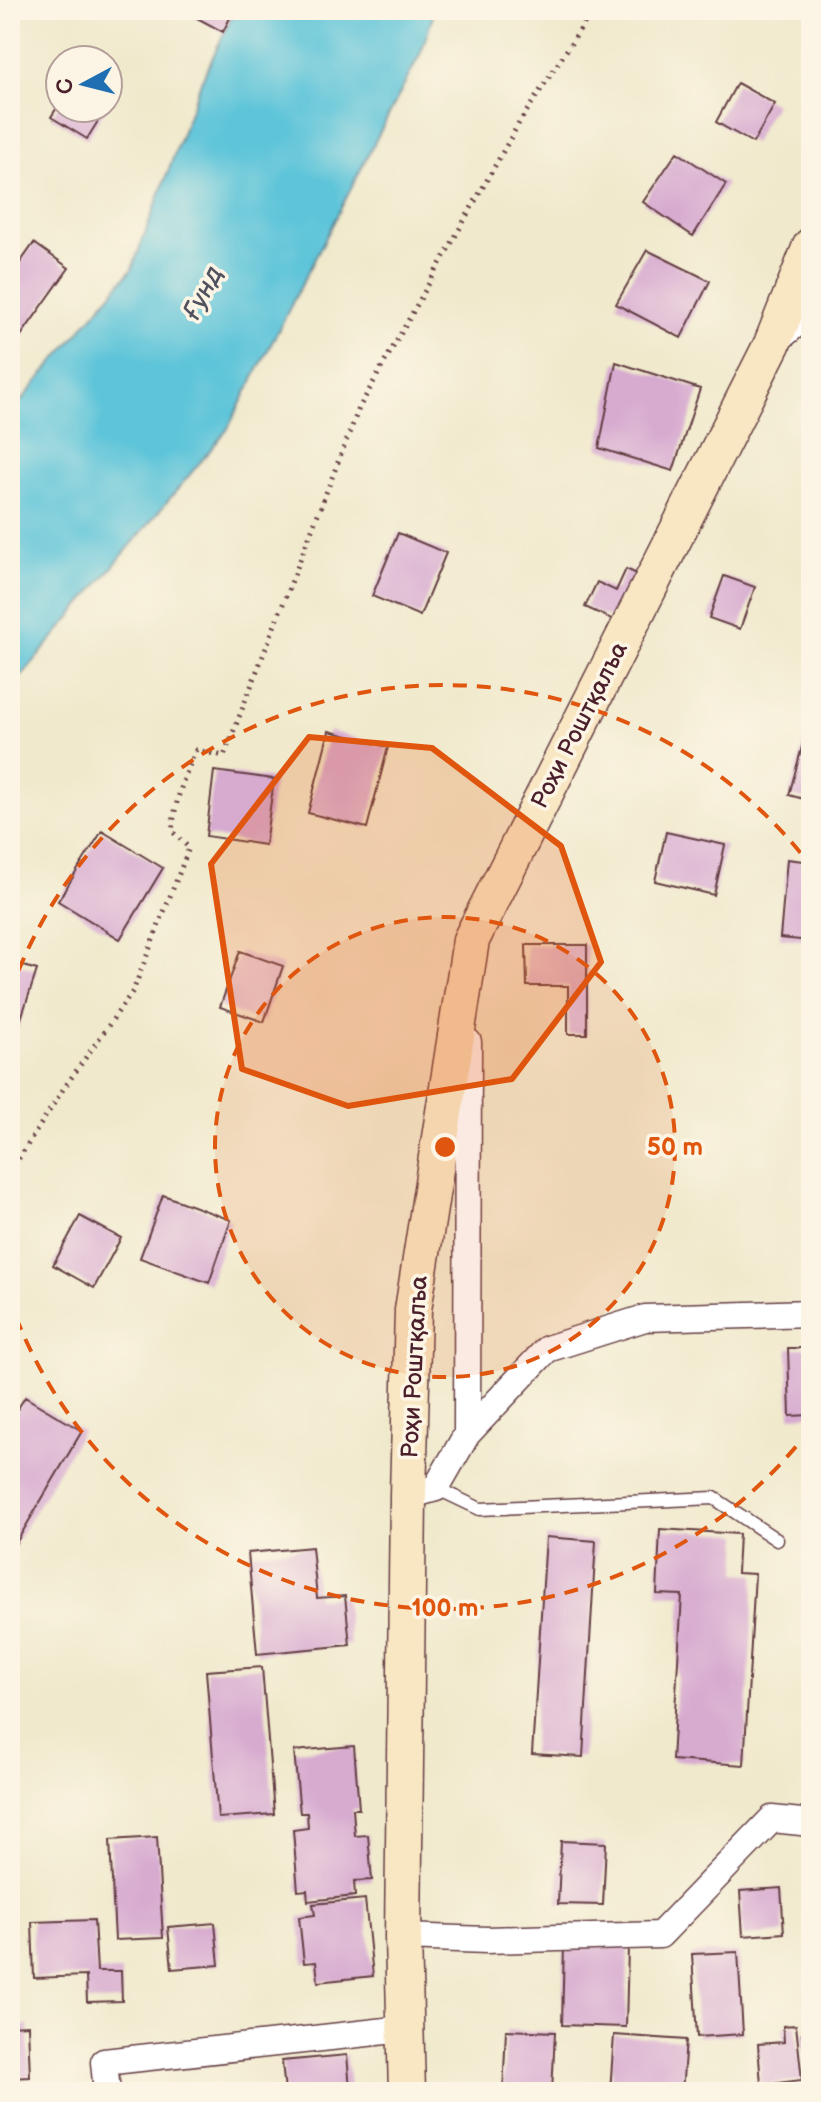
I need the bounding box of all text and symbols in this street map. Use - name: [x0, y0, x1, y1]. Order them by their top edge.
- north arrow: [44, 44, 124, 124]
- text: С: [51, 77, 80, 95]
- water label: Ғунд: [177, 261, 230, 326]
- street label: Роҳи Роштқалъа: [525, 637, 634, 813]
- centre of rings: [431, 1133, 459, 1161]
- text: 50 m: [647, 1133, 703, 1162]
- street label: Роҳи Роштқалъа: [395, 1275, 434, 1459]
- text: 100 m: [412, 1594, 478, 1623]

